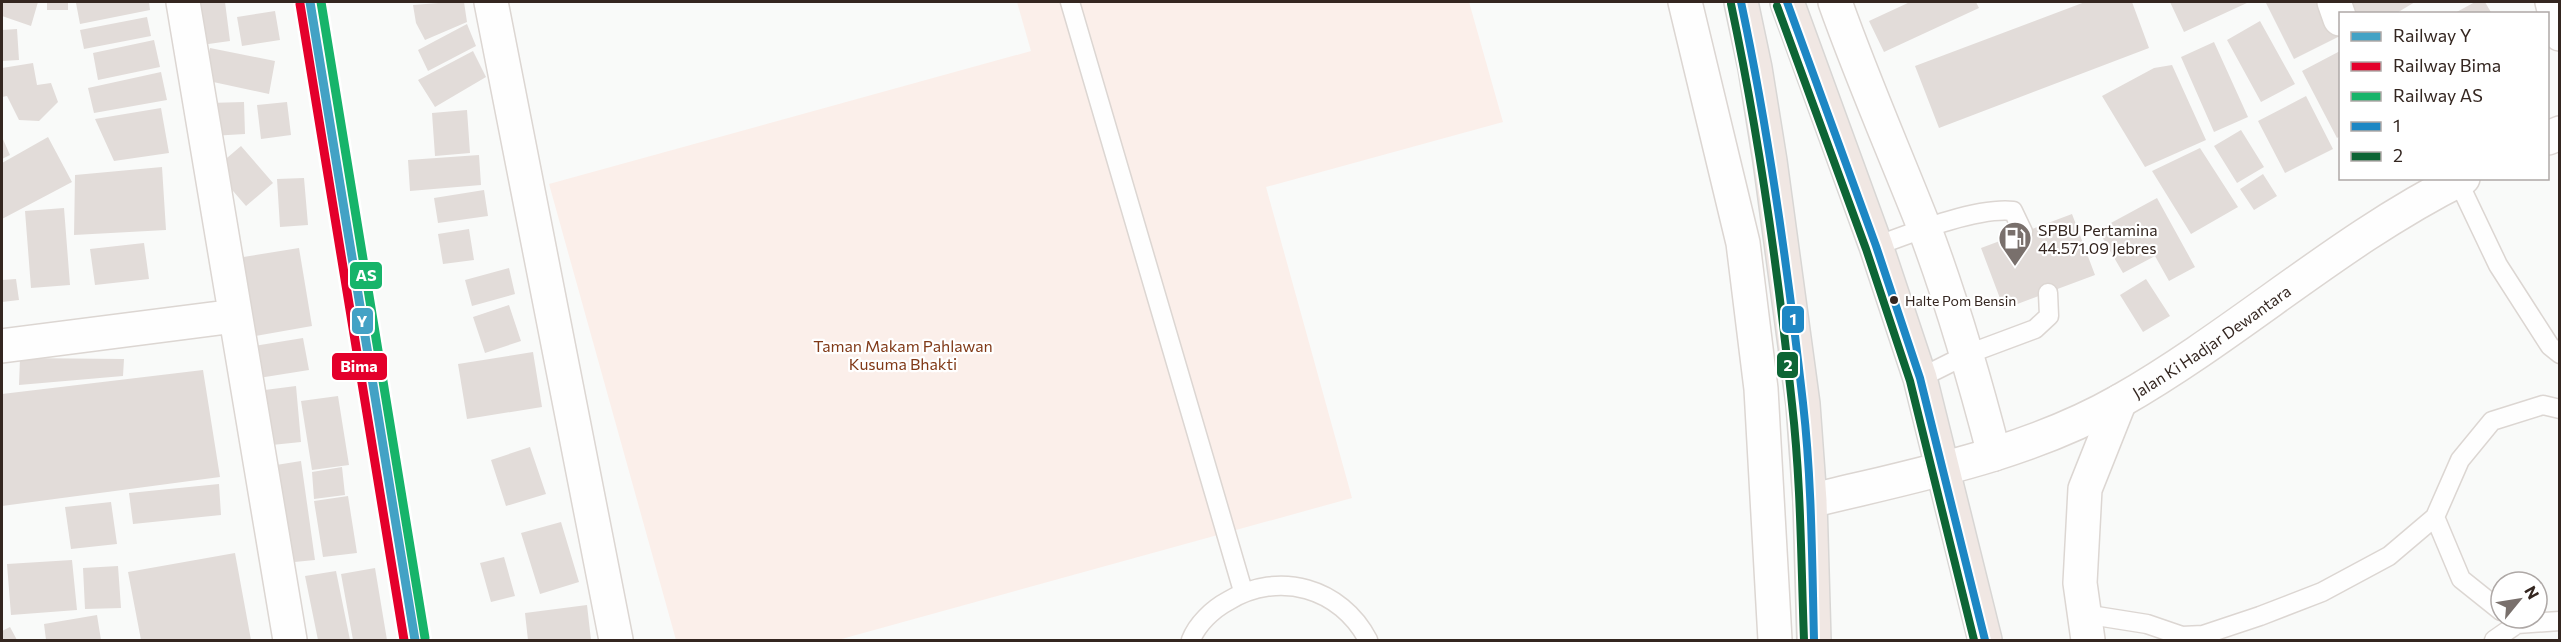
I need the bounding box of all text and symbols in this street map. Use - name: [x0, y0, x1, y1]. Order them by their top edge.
- legend: [2339, 12, 2549, 180]
- text: Railway Y: [2393, 24, 2472, 46]
- text: Railway Bima: [2393, 54, 2501, 76]
- text: Railway AS: [2393, 84, 2483, 106]
- text: 1: [2393, 114, 2401, 136]
- text: 2: [2393, 144, 2403, 166]
- fuel station icon: SPBU Pertamina 44.571.09 Jebres: [1997, 220, 2033, 267]
- place label: SPBU Pertamina 44.571.09 Jebres: [2038, 220, 2158, 257]
- line badge: AS: [349, 261, 383, 290]
- text: AS: [355, 265, 377, 284]
- street label: Jalan Ki Hadjar Dewantara: [2129, 280, 2294, 401]
- place label: Halte Pom Bensin: [1905, 292, 2016, 309]
- marker: Halte Pom Bensin: [1888, 294, 1900, 306]
- line badge: 1: [1781, 305, 1805, 334]
- line badge: Y: [351, 307, 374, 335]
- text: 1: [1789, 309, 1797, 328]
- text: Y: [357, 311, 368, 330]
- park label: Taman Makam Pahlawan Kusuma Bhakti: [813, 336, 993, 373]
- line badge: 2: [1776, 351, 1799, 379]
- line badge: Bima: [331, 352, 388, 381]
- text: 2: [1783, 355, 1793, 374]
- text: Bima: [340, 356, 378, 375]
- north arrow: [2489, 570, 2549, 630]
- text: N: [2521, 582, 2544, 602]

